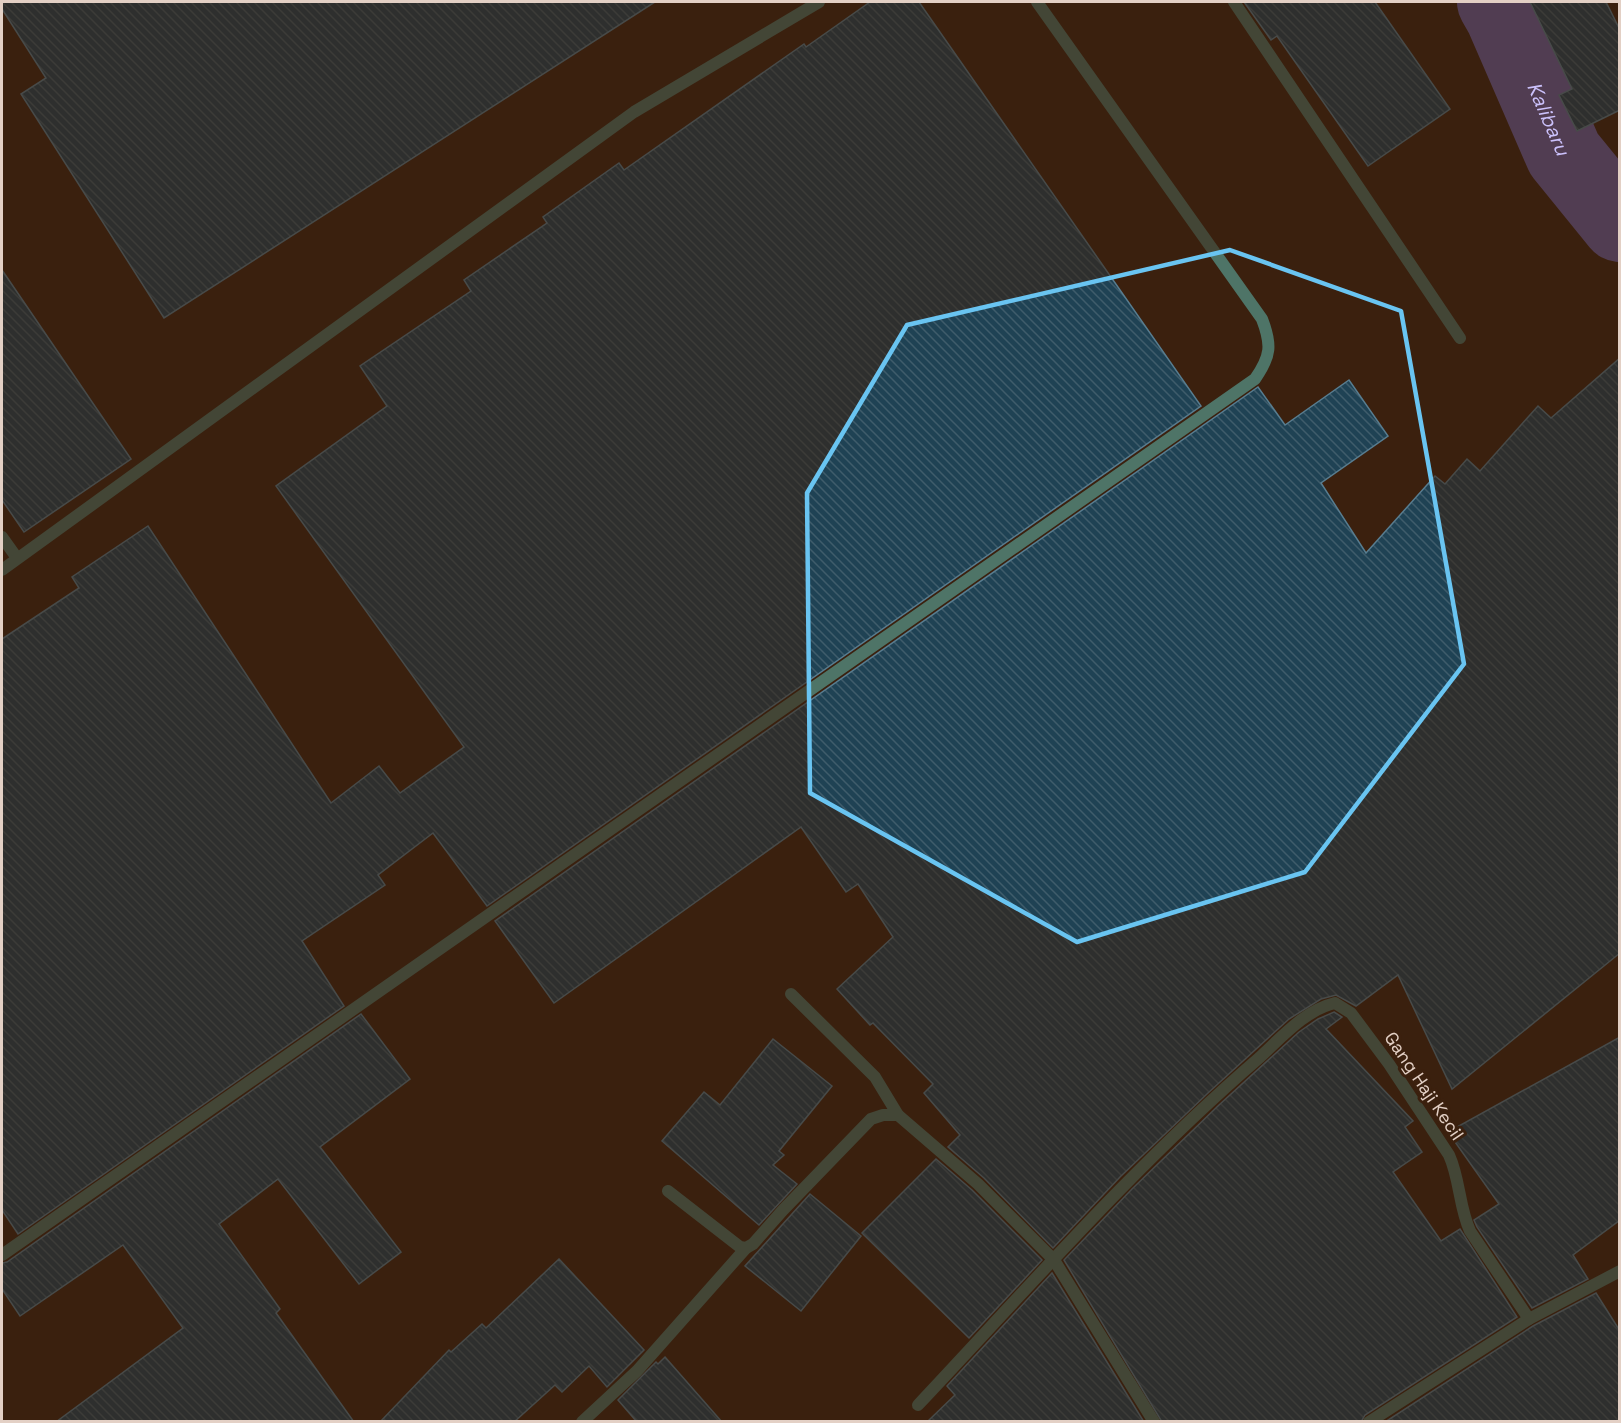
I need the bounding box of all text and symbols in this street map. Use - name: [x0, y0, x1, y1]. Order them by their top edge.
- water label: Kalibaru: [1521, 78, 1577, 161]
- street label: Gang Haji Kecil: [1380, 1027, 1469, 1144]

